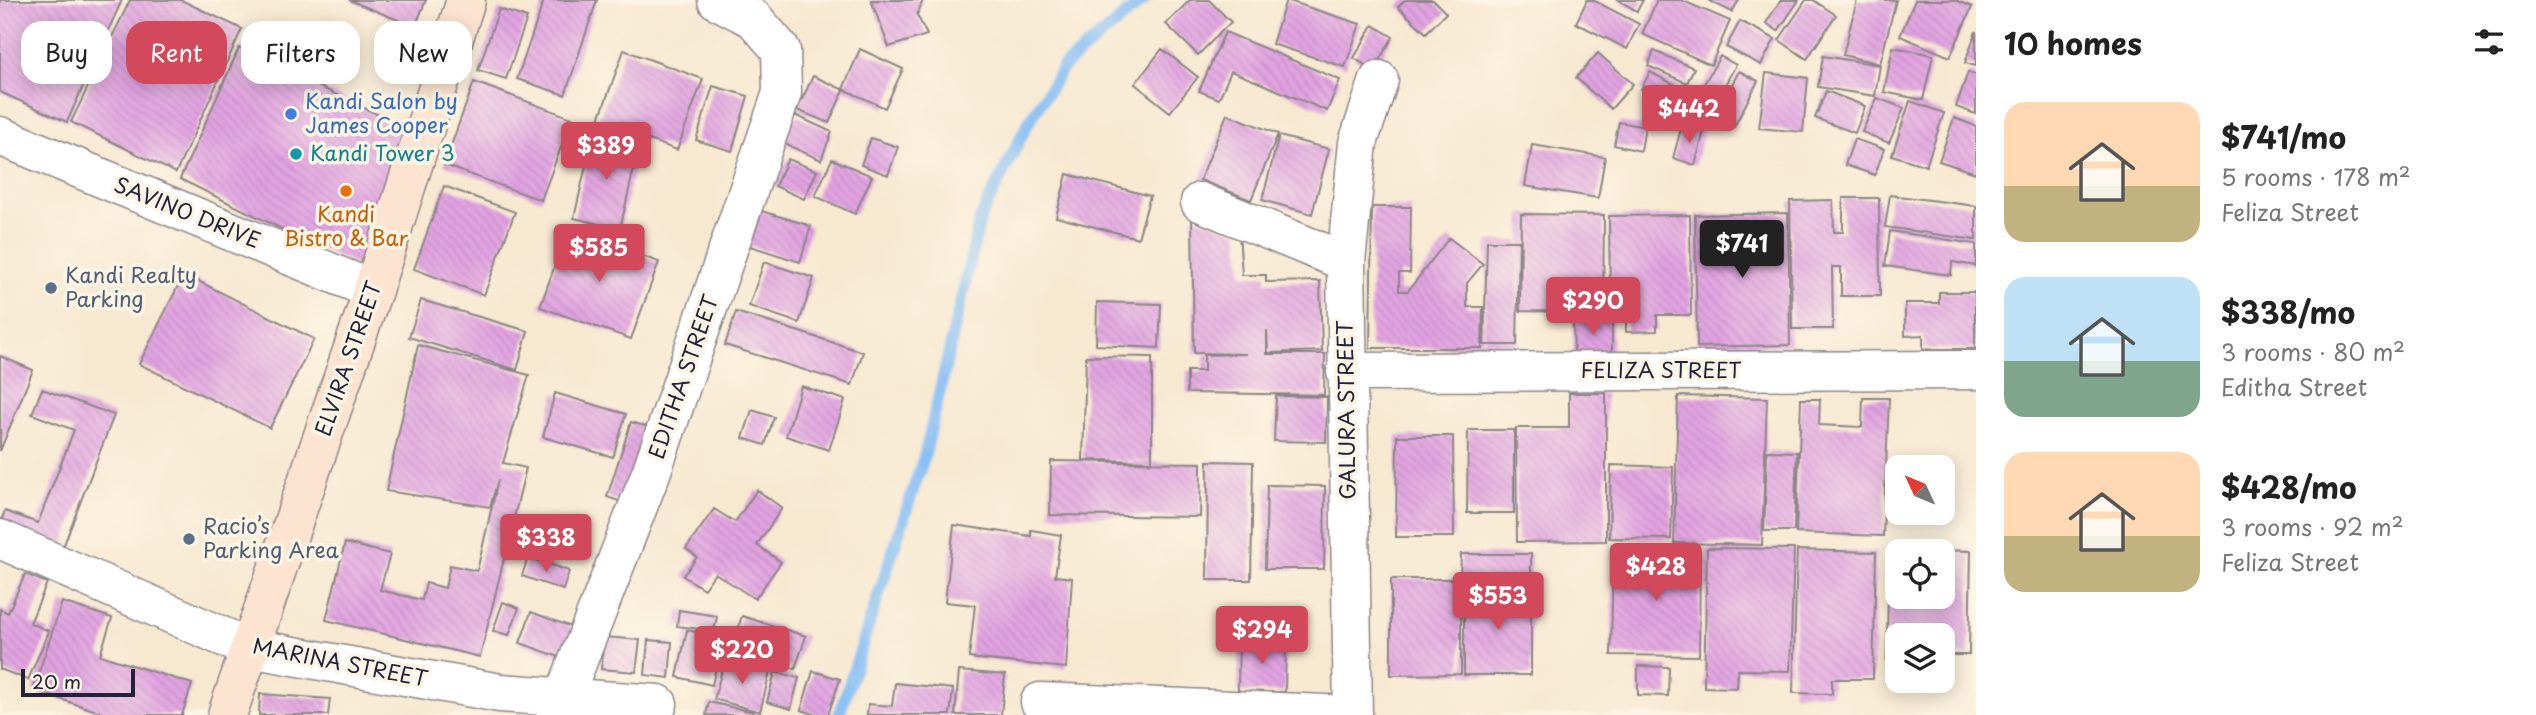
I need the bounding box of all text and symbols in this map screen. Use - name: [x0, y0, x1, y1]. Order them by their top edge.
- text: 10 homes: [2004, 20, 2142, 65]
- chip: Buy: [21, 21, 112, 84]
- chip: Rent: [126, 21, 227, 84]
- chip: Filters: [241, 21, 360, 84]
- chip: New: [374, 21, 472, 84]
- icon: filters: [2470, 23, 2508, 61]
- place label: Kandi Salon by James Cooper: [305, 84, 458, 140]
- pin: $442: [1648, 86, 1730, 145]
- text: $442: [1658, 90, 1720, 125]
- marker: Kandi Salon by James Cooper: [283, 106, 299, 122]
- text: $741/mo: [2221, 114, 2346, 159]
- pin: $389: [565, 122, 647, 182]
- text: $389: [577, 127, 635, 162]
- icon: home: [2060, 130, 2144, 214]
- place label: Kandi Tower 3: [310, 136, 455, 168]
- marker: Kandi Tower 3: [288, 146, 304, 162]
- text: 5 rooms · 178 m²: [2221, 159, 2411, 194]
- street label: SAVINO DRIVE: [110, 167, 266, 255]
- marker: Kandi Bistro & Bar: [338, 183, 354, 199]
- text: Feliza Street: [2221, 194, 2359, 229]
- place label: Kandi Bistro & Bar: [284, 197, 409, 253]
- pin: $741: [1701, 220, 1783, 280]
- pin: $585: [558, 224, 640, 284]
- text: $741: [1716, 225, 1768, 260]
- text: $585: [570, 229, 628, 264]
- place label: Kandi Realty Parking: [65, 258, 197, 314]
- street label: ELVIRA STREET: [306, 276, 389, 440]
- pin: $290: [1552, 278, 1634, 337]
- marker: Kandi Realty Parking: [43, 280, 59, 296]
- text: $290: [1562, 282, 1624, 317]
- street label: EDITHA STREET: [639, 289, 725, 463]
- text: $338/mo: [2221, 289, 2355, 334]
- icon: home: [2060, 305, 2144, 389]
- street label: GALURA STREET: [1327, 320, 1363, 500]
- text: 3 rooms · 80 m²: [2221, 334, 2405, 369]
- street label: FELIZA STREET: [1581, 353, 1742, 385]
- text: Editha Street: [2221, 369, 2367, 404]
- north arrow: [1885, 455, 1955, 525]
- map controls: [1885, 455, 1955, 693]
- text: $428/mo: [2221, 464, 2357, 509]
- icon: home: [2060, 480, 2144, 564]
- place label: Racio’s Parking Area: [203, 509, 339, 565]
- text: 3 rooms · 92 m²: [2221, 509, 2404, 544]
- pin: $338: [505, 514, 587, 574]
- text: $338: [516, 519, 576, 554]
- marker: Racio’s Parking Area: [181, 531, 197, 547]
- button: locate: [1885, 539, 1955, 609]
- pin: $428: [1615, 544, 1697, 603]
- text: Feliza Street: [2221, 544, 2359, 579]
- text: $428: [1626, 548, 1686, 583]
- pin: $553: [1457, 572, 1539, 632]
- text: $553: [1469, 577, 1527, 612]
- pin: $294: [1221, 606, 1303, 666]
- text: $294: [1232, 611, 1292, 646]
- button: layers: [1885, 623, 1955, 693]
- pin: $220: [701, 626, 783, 686]
- street label: MARINA STREET: [250, 628, 431, 694]
- text: $220: [711, 631, 773, 666]
- scale bar: [21, 666, 135, 698]
- text: 20 m: [32, 667, 81, 695]

